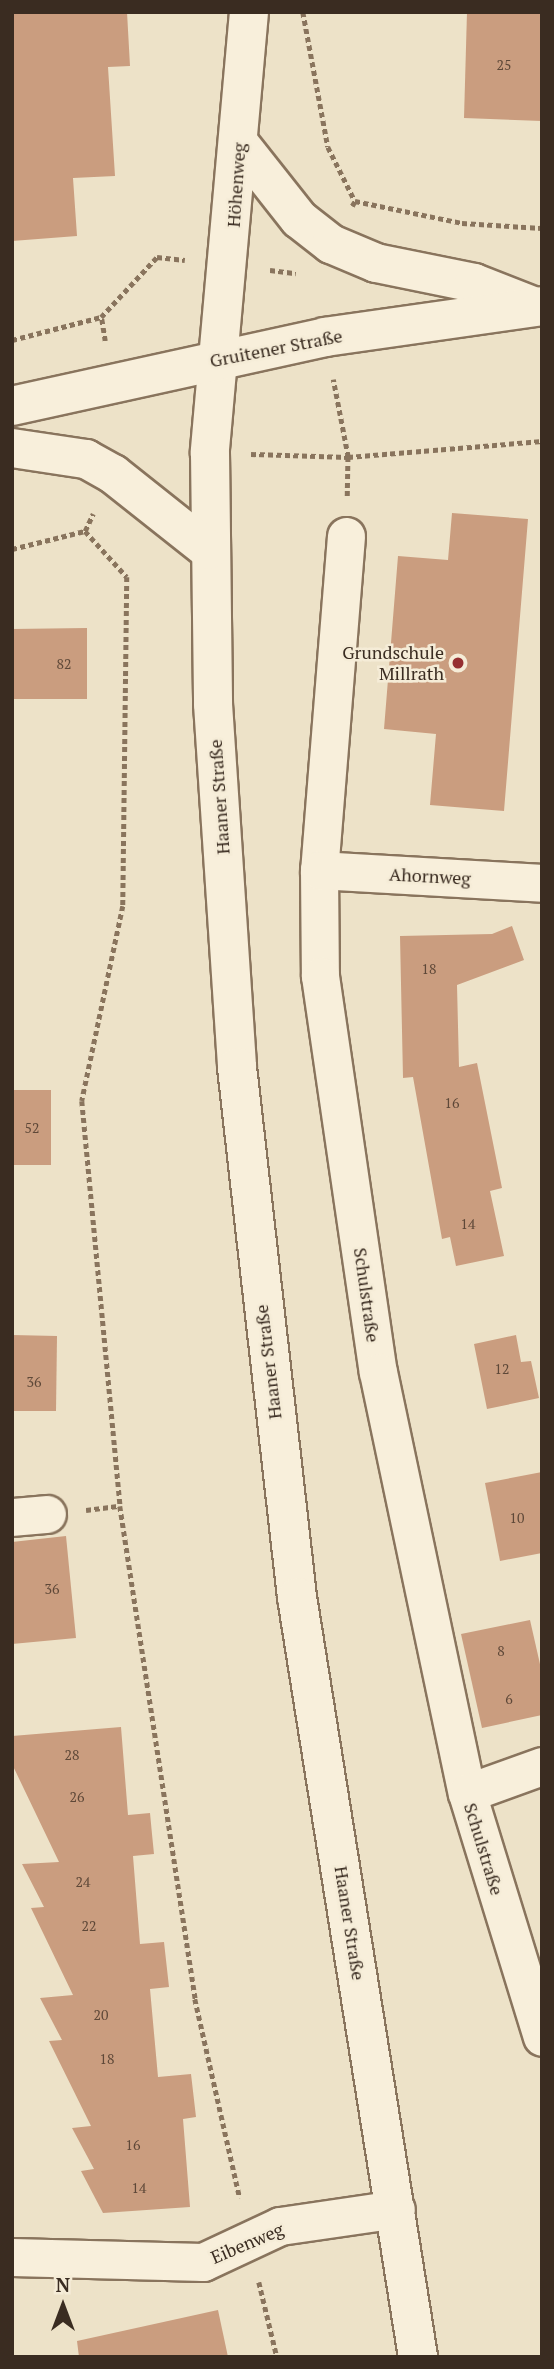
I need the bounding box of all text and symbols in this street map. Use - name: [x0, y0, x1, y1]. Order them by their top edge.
- house number: 25: [497, 57, 511, 73]
- street label: Höhenweg: [222, 142, 250, 228]
- street label: Gruitener Straße: [208, 325, 344, 371]
- place label: Grundschule Millrath: [342, 642, 444, 684]
- marker: Grundschule Millrath: [450, 655, 466, 671]
- house number: 82: [57, 656, 71, 672]
- street label: Haaner Straße: [204, 739, 234, 855]
- street label: Ahornweg: [389, 863, 471, 889]
- house number: 18: [422, 961, 436, 977]
- house number: 16: [445, 1095, 459, 1111]
- house number: 52: [25, 1120, 39, 1136]
- house number: 14: [461, 1216, 475, 1232]
- street label: Schulstraße: [350, 1246, 384, 1344]
- street label: Haaner Straße: [250, 1304, 286, 1420]
- house number: 12: [495, 1361, 509, 1377]
- house number: 36: [27, 1374, 41, 1390]
- house number: 10: [510, 1510, 524, 1526]
- house number: 36: [45, 1581, 59, 1597]
- house number: 8: [497, 1643, 505, 1659]
- house number: 6: [505, 1691, 513, 1707]
- house number: 28: [65, 1747, 79, 1763]
- house number: 26: [70, 1789, 84, 1805]
- street label: Schulstraße: [460, 1800, 508, 1898]
- street label: Haaner Straße: [330, 1864, 370, 1982]
- house number: 24: [76, 1874, 90, 1890]
- house number: 22: [82, 1918, 96, 1934]
- house number: 20: [94, 2007, 108, 2023]
- house number: 18: [100, 2051, 114, 2067]
- house number: 16: [126, 2137, 140, 2153]
- house number: 14: [132, 2180, 146, 2196]
- street label: Eibenweg: [207, 2218, 287, 2268]
- north arrow: [28, 2271, 98, 2341]
- text: N: [56, 2272, 70, 2297]

